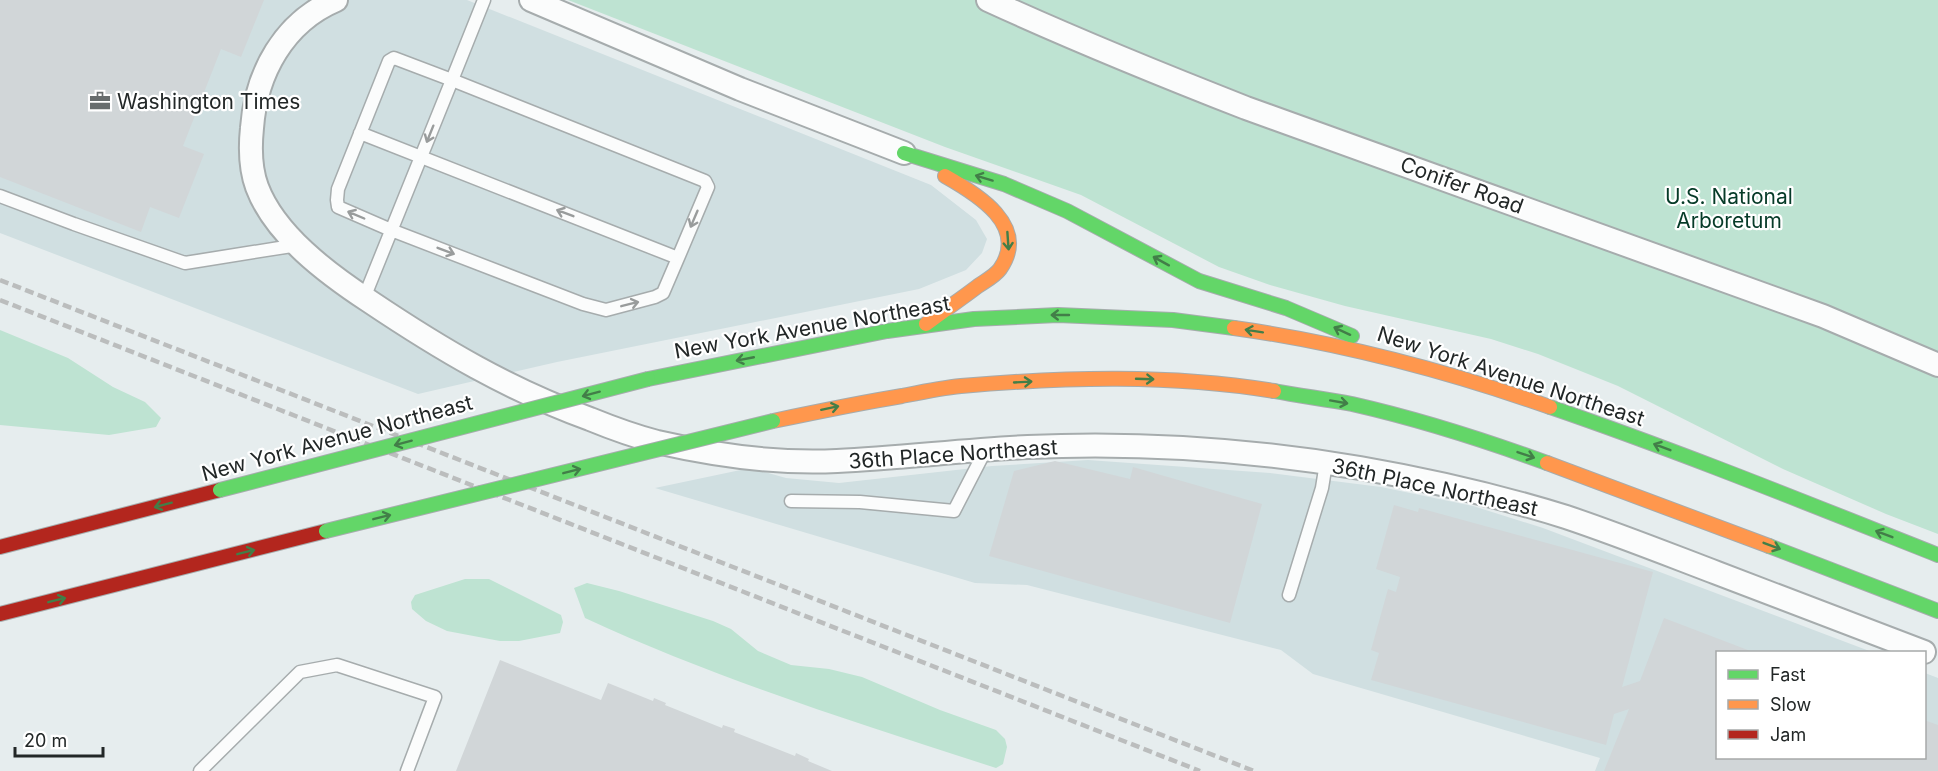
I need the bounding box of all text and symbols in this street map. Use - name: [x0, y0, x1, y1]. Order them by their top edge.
- office icon: Washington Times: [88, 89, 112, 113]
- place label: Washington Times: [117, 89, 300, 114]
- one-way arrow: [424, 125, 435, 143]
- street label: Conifer Road: [1397, 151, 1527, 219]
- one-way arrow: [975, 172, 994, 183]
- park label: U.S. National Arboretum: [1665, 184, 1793, 233]
- one-way arrow: [556, 207, 575, 218]
- one-way arrow: [348, 209, 366, 220]
- one-way arrow: [688, 210, 699, 228]
- one-way arrow: [1003, 231, 1014, 251]
- one-way arrow: [436, 246, 455, 257]
- one-way arrow: [1152, 255, 1170, 266]
- street label: New York Avenue Northeast: [672, 290, 952, 364]
- one-way arrow: [620, 297, 639, 309]
- one-way arrow: [1050, 309, 1070, 321]
- street label: New York Avenue Northeast: [1374, 321, 1648, 431]
- one-way arrow: [1245, 325, 1264, 336]
- one-way arrow: [1333, 325, 1351, 336]
- one-way arrow: [736, 354, 755, 365]
- one-way arrow: [1135, 373, 1155, 384]
- one-way arrow: [1012, 376, 1032, 387]
- one-way arrow: [582, 388, 601, 400]
- street label: New York Avenue Northeast: [199, 390, 475, 486]
- one-way arrow: [1328, 397, 1348, 408]
- one-way arrow: [820, 402, 839, 414]
- street label: 36th Place Northeast: [848, 434, 1059, 474]
- one-way arrow: [393, 437, 412, 449]
- one-way arrow: [1653, 440, 1672, 451]
- one-way arrow: [1516, 451, 1535, 462]
- street label: 36th Place Northeast: [1330, 453, 1540, 521]
- one-way arrow: [562, 464, 581, 476]
- one-way arrow: [154, 499, 173, 511]
- one-way arrow: [373, 511, 392, 523]
- one-way arrow: [1875, 527, 1893, 538]
- one-way arrow: [1762, 541, 1780, 552]
- one-way arrow: [236, 545, 255, 557]
- one-way arrow: [47, 593, 66, 605]
- legend: [1716, 651, 1926, 759]
- text: Fast: [1770, 664, 1806, 685]
- text: Slow: [1770, 694, 1811, 715]
- scale bar: [15, 720, 104, 758]
- text: Jam: [1770, 724, 1806, 745]
- text: 20 m: [24, 730, 67, 751]

